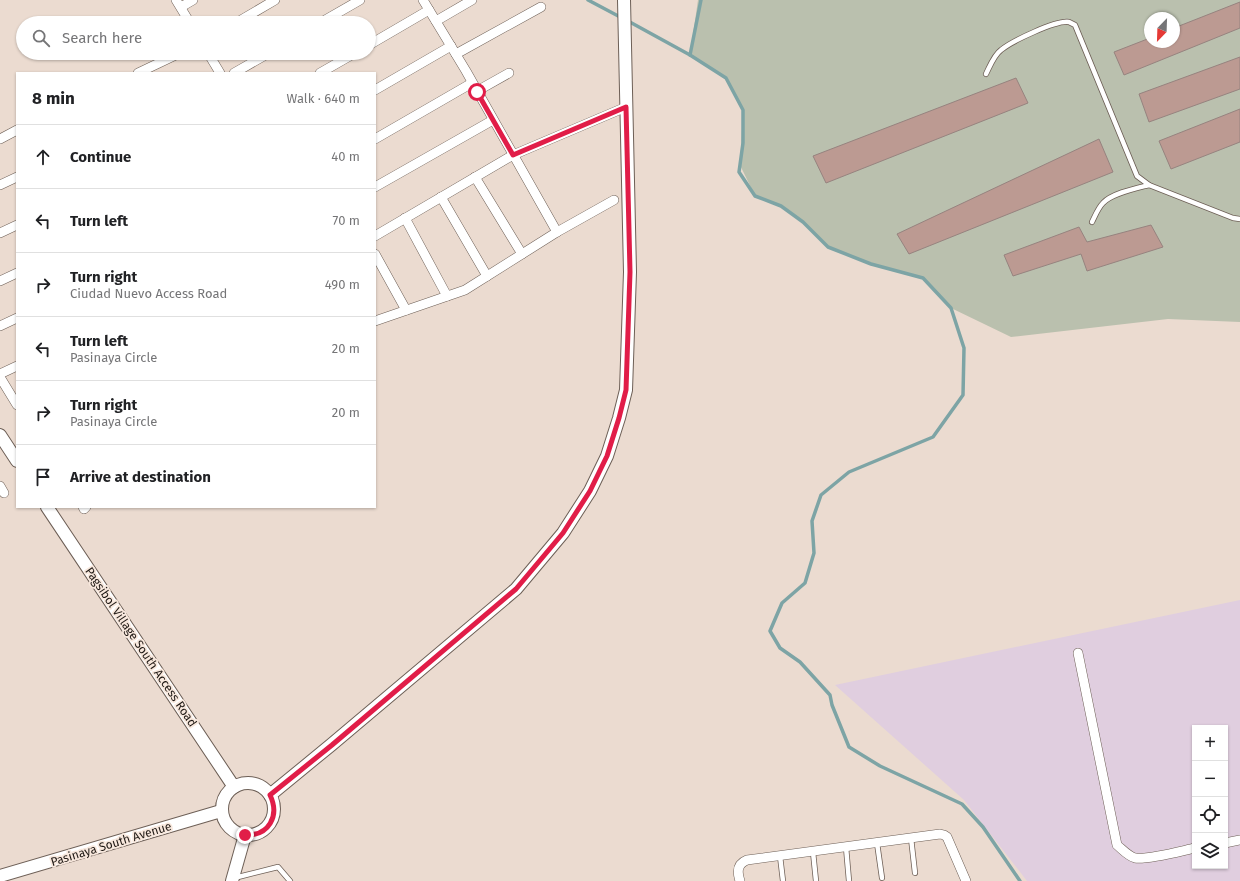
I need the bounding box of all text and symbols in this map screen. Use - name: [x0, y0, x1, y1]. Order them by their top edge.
- north arrow: [1144, 12, 1180, 48]
- search box: [16, 16, 376, 60]
- icon: search: [30, 27, 52, 49]
- text: Search here: [62, 29, 142, 47]
- route start: [468, 83, 486, 101]
- text: 8 min: [32, 88, 75, 109]
- text: Walk · 640 m: [287, 91, 360, 106]
- icon: ahead: [32, 146, 54, 168]
- text: Continue: [70, 148, 131, 166]
- text: 40 m: [331, 149, 360, 164]
- icon: left: [32, 210, 54, 232]
- text: Turn left: [70, 212, 128, 230]
- text: 70 m: [333, 213, 360, 228]
- text: Turn right: [70, 268, 137, 286]
- icon: right: [32, 274, 54, 296]
- text: 490 m: [325, 277, 360, 292]
- text: Ciudad Nuevo Access Road: [70, 286, 227, 301]
- text: Turn left: [70, 332, 128, 350]
- icon: left: [32, 338, 54, 360]
- text: 20 m: [332, 341, 360, 356]
- text: Pasinaya Circle: [70, 350, 157, 365]
- text: Turn right: [70, 396, 137, 414]
- icon: right: [32, 402, 54, 424]
- text: 20 m: [332, 405, 360, 420]
- text: Pasinaya Circle: [70, 414, 157, 429]
- icon: arrive: [32, 466, 54, 488]
- text: Arrive at destination: [70, 468, 211, 486]
- street label: Pagsibol Village South Access Road: [82, 565, 200, 729]
- map controls: [1192, 725, 1228, 869]
- button: +: [1192, 725, 1228, 761]
- button: −: [1192, 761, 1228, 797]
- button: locate: [1192, 797, 1228, 833]
- street label: Pasinaya South Avenue: [49, 819, 173, 869]
- route end: [236, 826, 254, 844]
- button: layers: [1192, 833, 1228, 869]

